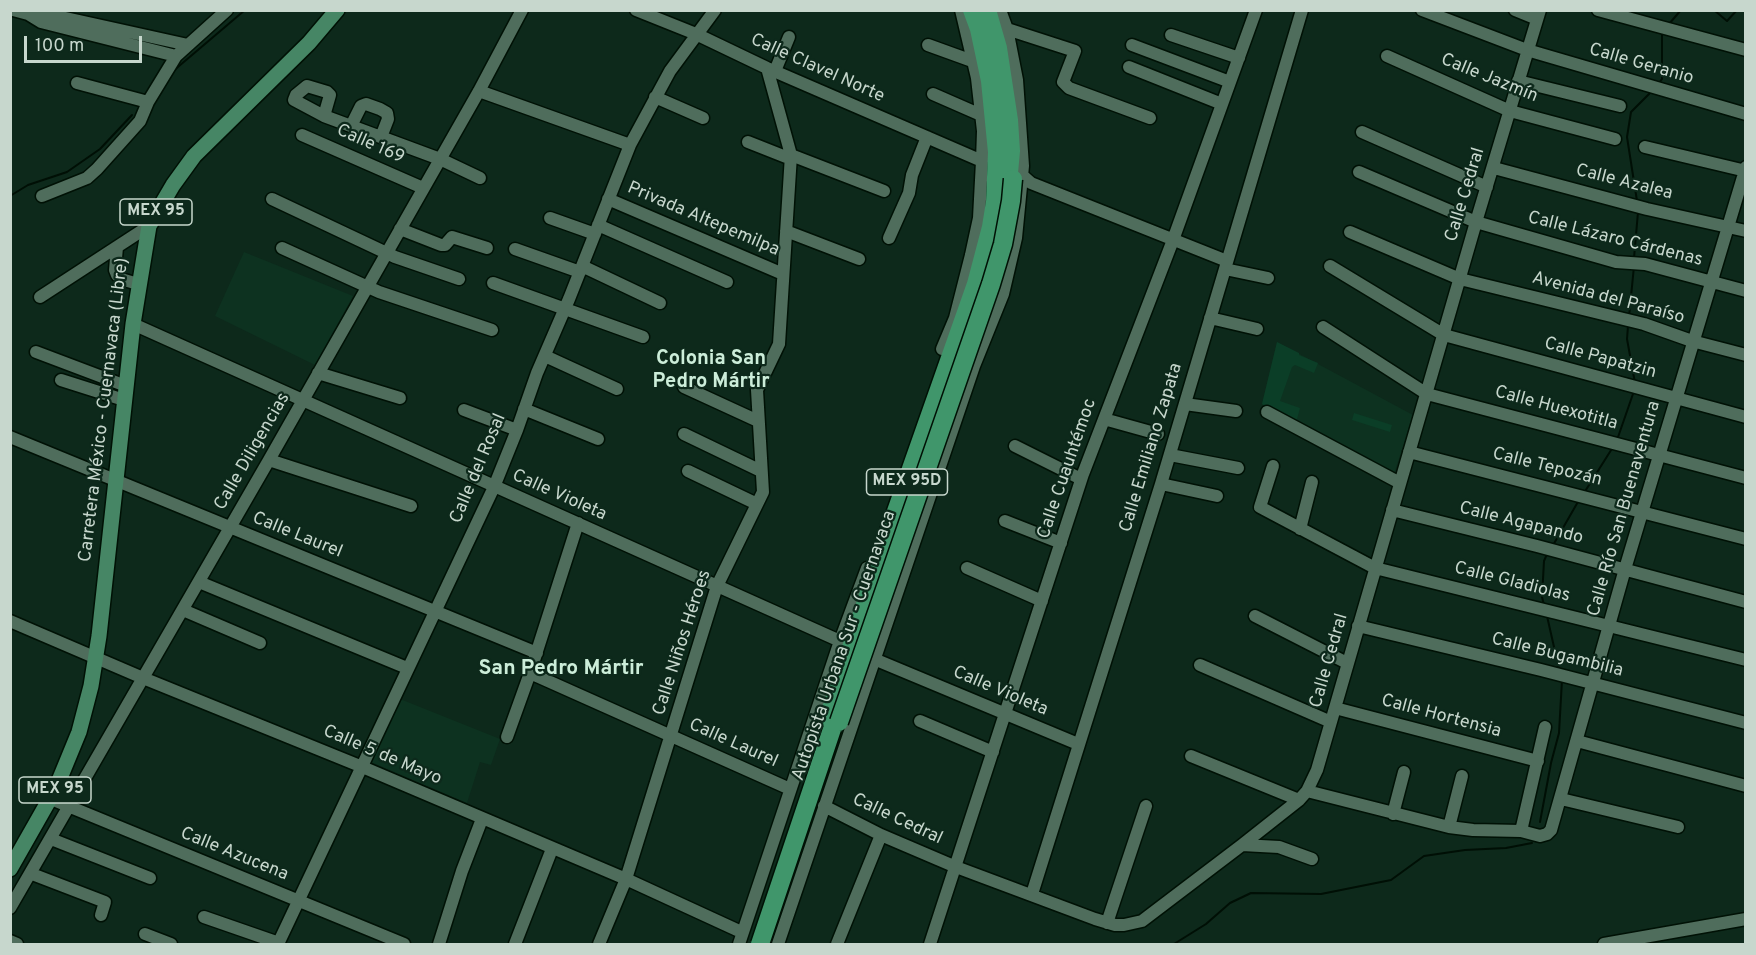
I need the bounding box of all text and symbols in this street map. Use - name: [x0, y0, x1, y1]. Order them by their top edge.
- scale bar: [27, 24, 146, 62]
- street label: Calle Clavel Norte: [747, 30, 887, 108]
- text: 100 m: [35, 35, 84, 58]
- street label: Calle Geranio: [1586, 40, 1696, 90]
- street label: Calle Jazmín: [1437, 50, 1541, 108]
- street label: Calle 169: [333, 120, 407, 170]
- street label: Calle Cedral: [1441, 145, 1491, 245]
- street label: Calle Azalea: [1573, 161, 1675, 205]
- street label: Privada Altepemilpa: [624, 178, 782, 262]
- road number: MEX 95: [120, 199, 192, 225]
- street label: Calle Lázaro Cárdenas: [1525, 208, 1705, 272]
- street label: Carretera México - Cuernavaca (Libre): [76, 257, 134, 563]
- street label: Avenida del Paraíso: [1529, 268, 1687, 330]
- street label: Calle Papatzin: [1542, 334, 1658, 384]
- district label: Colonia San Pedro Mártir: [653, 348, 769, 395]
- street label: Calle Emiliano Zapata: [1116, 361, 1188, 535]
- street label: Calle Huexotitla: [1492, 382, 1620, 436]
- street label: Calle Diligencias: [211, 389, 295, 515]
- street label: Calle Cuauhtémoc: [1034, 396, 1102, 542]
- street label: Calle Río San Buenaventura: [1584, 399, 1666, 619]
- street label: Calle del Rosal: [446, 411, 512, 527]
- street label: Calle Tepozán: [1490, 444, 1604, 492]
- street label: Calle Violeta: [508, 466, 610, 526]
- road number: MEX 95D: [866, 469, 948, 495]
- street label: Calle Agapando: [1457, 498, 1585, 550]
- street label: Calle Laurel: [249, 508, 345, 564]
- street label: Autopista Urbana Sur - Cuernavaca: [789, 508, 901, 784]
- street label: Calle Gladiolas: [1452, 558, 1572, 608]
- street label: Calle Niños Héroes: [649, 568, 717, 718]
- street label: Calle Cedral: [1306, 611, 1354, 711]
- street label: Calle Bugambilia: [1489, 629, 1625, 683]
- district label: San Pedro Mártir: [478, 657, 644, 683]
- street label: Calle Violeta: [949, 662, 1051, 722]
- street label: Calle Hortensia: [1379, 691, 1503, 743]
- street label: Calle Laurel: [685, 715, 781, 773]
- street label: Calle 5 de Mayo: [319, 721, 445, 791]
- road number: MEX 95: [19, 777, 91, 803]
- street label: Calle Cedral: [848, 790, 946, 850]
- street label: Calle Azucena: [177, 824, 291, 886]

